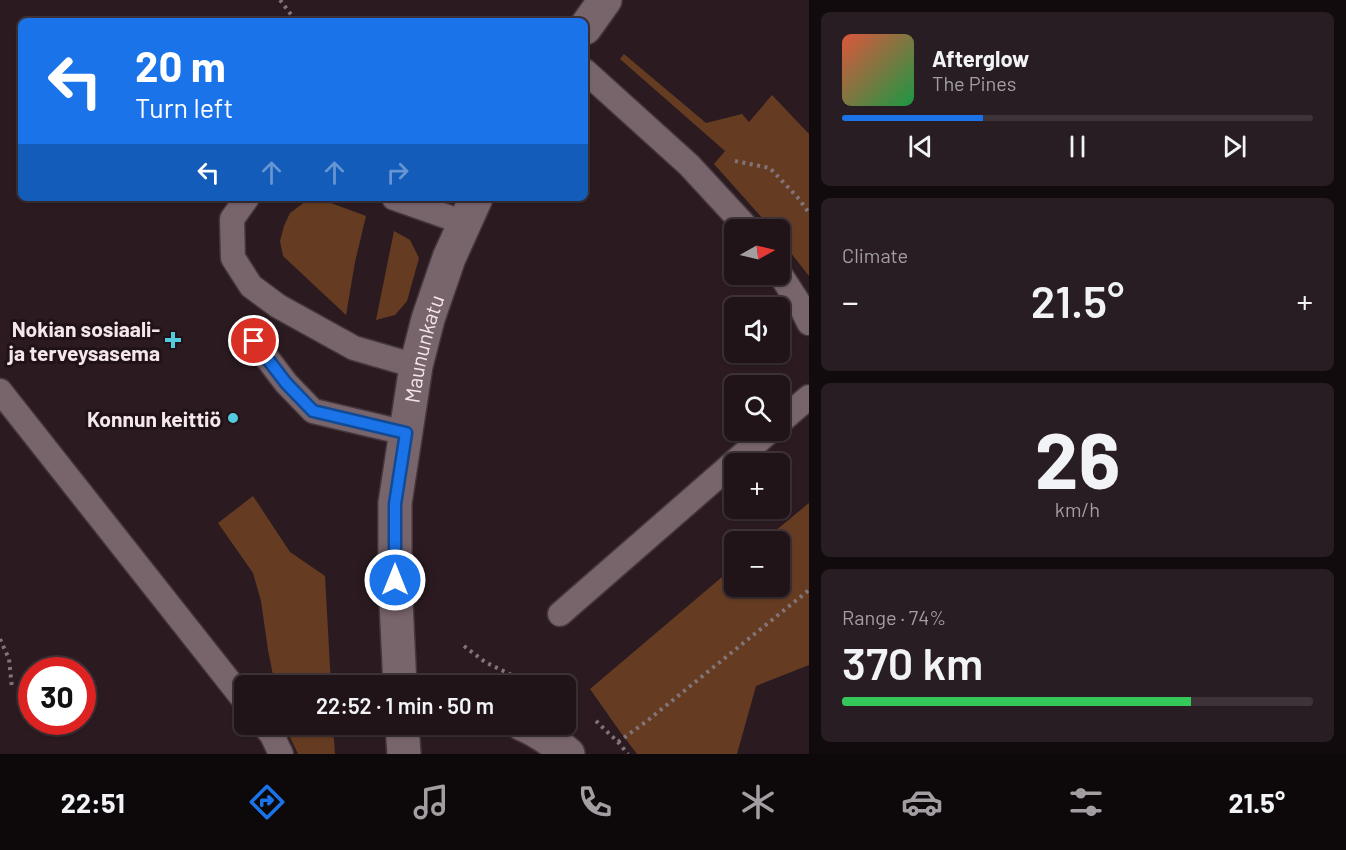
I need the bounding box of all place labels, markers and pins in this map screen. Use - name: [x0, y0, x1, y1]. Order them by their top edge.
- pin: [228, 315, 279, 366]
- place label: Nokian sosiaali- ja terveysasema: [7, 316, 160, 365]
- marker: Nokian sosiaali- ja terveysasema: [164, 331, 182, 349]
- place label: Konnun keittiö: [87, 406, 221, 431]
- marker: Konnun keittiö: [226, 411, 240, 425]

